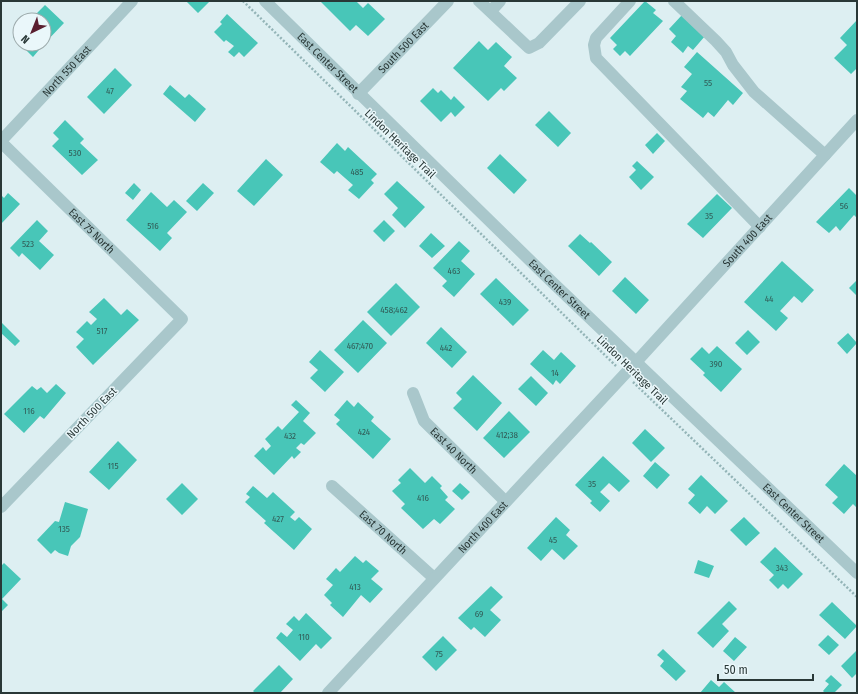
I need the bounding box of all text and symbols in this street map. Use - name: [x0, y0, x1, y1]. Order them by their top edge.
- north arrow: [12, 12, 52, 52]
- street label: South 500 East: [375, 18, 431, 76]
- street label: East Center Street: [295, 30, 361, 96]
- text: N: [19, 32, 32, 46]
- street label: North 550 East: [40, 42, 94, 99]
- house number: 55: [704, 78, 712, 88]
- house number: 47: [106, 86, 114, 96]
- street label: Lindon Heritage Trail: [362, 107, 438, 181]
- house number: 530: [69, 148, 82, 158]
- house number: 485: [351, 167, 364, 177]
- house number: 56: [840, 201, 849, 211]
- street label: East 75 North: [66, 206, 117, 256]
- house number: 35: [705, 211, 713, 221]
- street label: South 400 East: [720, 211, 775, 269]
- house number: 516: [147, 221, 159, 231]
- house number: 523: [22, 239, 34, 249]
- street label: East Center Street: [526, 256, 593, 322]
- house number: 463: [448, 266, 460, 276]
- house number: 44: [765, 294, 774, 304]
- house number: 439: [499, 297, 511, 307]
- house number: 458;462: [380, 305, 408, 315]
- house number: 517: [97, 326, 108, 336]
- street label: Lindon Heritage Trail: [594, 333, 670, 407]
- house number: 467;470: [347, 341, 374, 351]
- house number: 442: [440, 343, 452, 353]
- house number: 390: [709, 359, 723, 369]
- house number: 14: [551, 368, 560, 378]
- street label: North 500 East: [64, 384, 120, 441]
- house number: 116: [23, 406, 35, 416]
- street label: East 40 North: [428, 425, 480, 476]
- house number: 424: [358, 427, 371, 437]
- house number: 412;38: [496, 430, 518, 440]
- house number: 432: [284, 431, 296, 441]
- house number: 115: [107, 461, 119, 471]
- house number: 35: [588, 479, 596, 489]
- street label: East Center Street: [760, 480, 828, 545]
- house number: 416: [417, 493, 429, 503]
- street label: North 400 East: [455, 498, 510, 556]
- street label: East 70 North: [357, 507, 410, 557]
- house number: 427: [272, 514, 284, 524]
- house number: 135: [58, 524, 70, 534]
- house number: 45: [549, 535, 557, 545]
- house number: 343: [776, 563, 788, 573]
- house number: 413: [349, 582, 361, 592]
- house number: 69: [475, 609, 483, 619]
- house number: 110: [298, 632, 310, 642]
- house number: 75: [435, 649, 443, 659]
- scale bar: [718, 656, 813, 682]
- text: 50 m: [724, 663, 748, 677]

